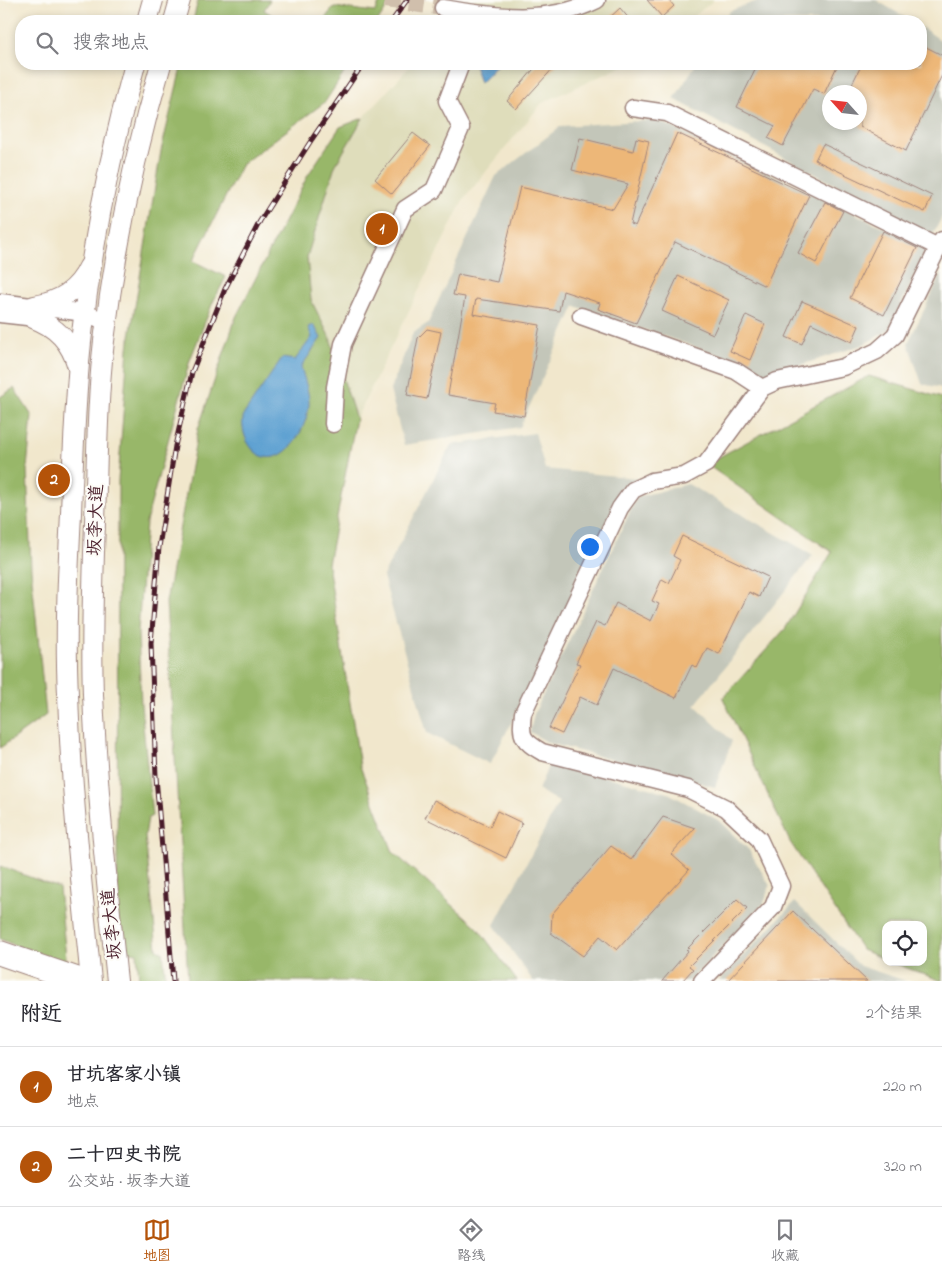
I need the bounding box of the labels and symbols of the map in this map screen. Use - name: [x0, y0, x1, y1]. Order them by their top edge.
- north arrow: [822, 85, 867, 130]
- pin: 1: [366, 210, 398, 248]
- pin: 2: [38, 461, 70, 499]
- street label: 坂李大道: [83, 484, 111, 557]
- your location: [577, 534, 603, 560]
- street label: 坂李大道: [96, 887, 130, 961]

